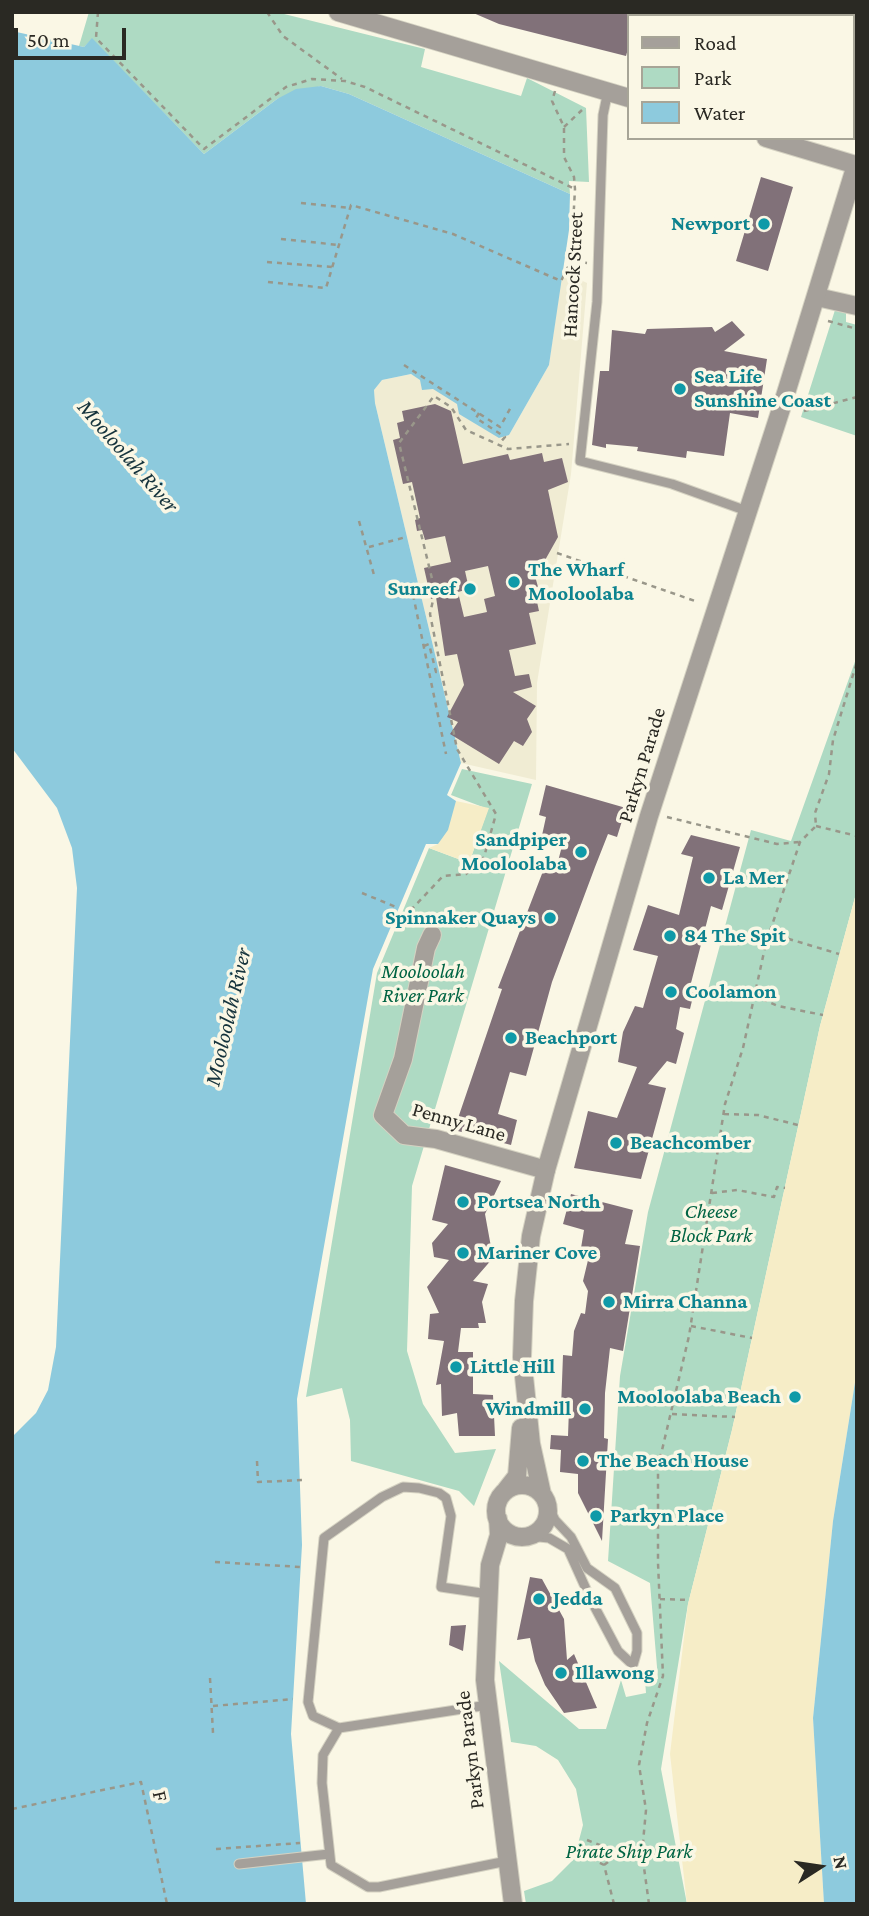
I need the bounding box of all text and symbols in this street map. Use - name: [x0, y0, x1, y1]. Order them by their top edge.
- scale bar: [18, 14, 130, 58]
- legend: [628, 14, 855, 140]
- text: 50 m: [27, 28, 70, 52]
- text: Road: [694, 31, 737, 55]
- text: Park: [694, 66, 731, 90]
- text: Water: [694, 101, 746, 125]
- place label: Newport: [671, 211, 750, 237]
- street label: Hancock Street: [557, 212, 589, 338]
- marker: Newport: [756, 216, 772, 232]
- place label: Sea Life Sunshine Coast: [694, 364, 831, 414]
- marker: Sea Life Sunshine Coast: [672, 381, 688, 397]
- water label: Mooloolah River: [71, 394, 185, 518]
- place label: The Wharf Mooloolaba: [528, 557, 634, 607]
- marker: The Wharf Mooloolaba: [506, 574, 522, 590]
- place label: Sunreef: [387, 576, 456, 602]
- marker: Sunreef: [462, 581, 478, 597]
- street label: Parkyn Parade: [613, 704, 671, 826]
- place label: Sandpiper Mooloolaba: [461, 827, 567, 877]
- marker: Sandpiper Mooloolaba: [573, 844, 589, 860]
- place label: La Mer: [723, 865, 785, 891]
- marker: La Mer: [701, 870, 717, 886]
- place label: Spinnaker Quays: [385, 905, 536, 931]
- marker: Spinnaker Quays: [542, 910, 558, 926]
- place label: 84 The Spit: [684, 923, 786, 949]
- marker: 84 The Spit: [662, 928, 678, 944]
- water label: Mooloolah River: [199, 945, 257, 1089]
- park label: Mooloolah River Park: [381, 959, 465, 1009]
- place label: Coolamon: [685, 979, 777, 1005]
- marker: Coolamon: [663, 984, 679, 1000]
- place label: Beachport: [525, 1025, 617, 1051]
- marker: Beachport: [503, 1030, 519, 1046]
- street label: Penny Lane: [409, 1097, 509, 1147]
- place label: Beachcomber: [630, 1130, 751, 1156]
- marker: Beachcomber: [608, 1135, 624, 1151]
- place label: Portsea North: [477, 1189, 601, 1215]
- marker: Portsea North: [455, 1194, 471, 1210]
- park label: Cheese Block Park: [670, 1199, 752, 1249]
- place label: Mariner Cove: [477, 1240, 597, 1266]
- marker: Mariner Cove: [455, 1245, 471, 1261]
- place label: Mirra Channa: [623, 1289, 747, 1315]
- marker: Mirra Channa: [601, 1294, 617, 1310]
- place label: Little Hill: [470, 1354, 555, 1380]
- marker: Little Hill: [448, 1359, 464, 1375]
- place label: Mooloolaba Beach: [617, 1384, 781, 1410]
- marker: Mooloolaba Beach: [787, 1389, 803, 1405]
- place label: Windmill: [486, 1396, 571, 1422]
- marker: Windmill: [577, 1401, 593, 1417]
- place label: The Beach House: [597, 1448, 749, 1474]
- marker: The Beach House: [575, 1453, 591, 1469]
- place label: Parkyn Place: [610, 1503, 724, 1529]
- marker: Parkyn Place: [588, 1508, 604, 1524]
- place label: Jedda: [553, 1586, 603, 1612]
- marker: Jedda: [531, 1591, 547, 1607]
- place label: Illawong: [575, 1660, 654, 1686]
- marker: Illawong: [553, 1665, 569, 1681]
- street label: Parkyn Parade: [450, 1689, 490, 1811]
- street label: F: [147, 1788, 173, 1804]
- north arrow: [785, 1832, 855, 1902]
- park label: Pirate Ship Park: [566, 1839, 692, 1865]
- text: N: [829, 1854, 853, 1871]

